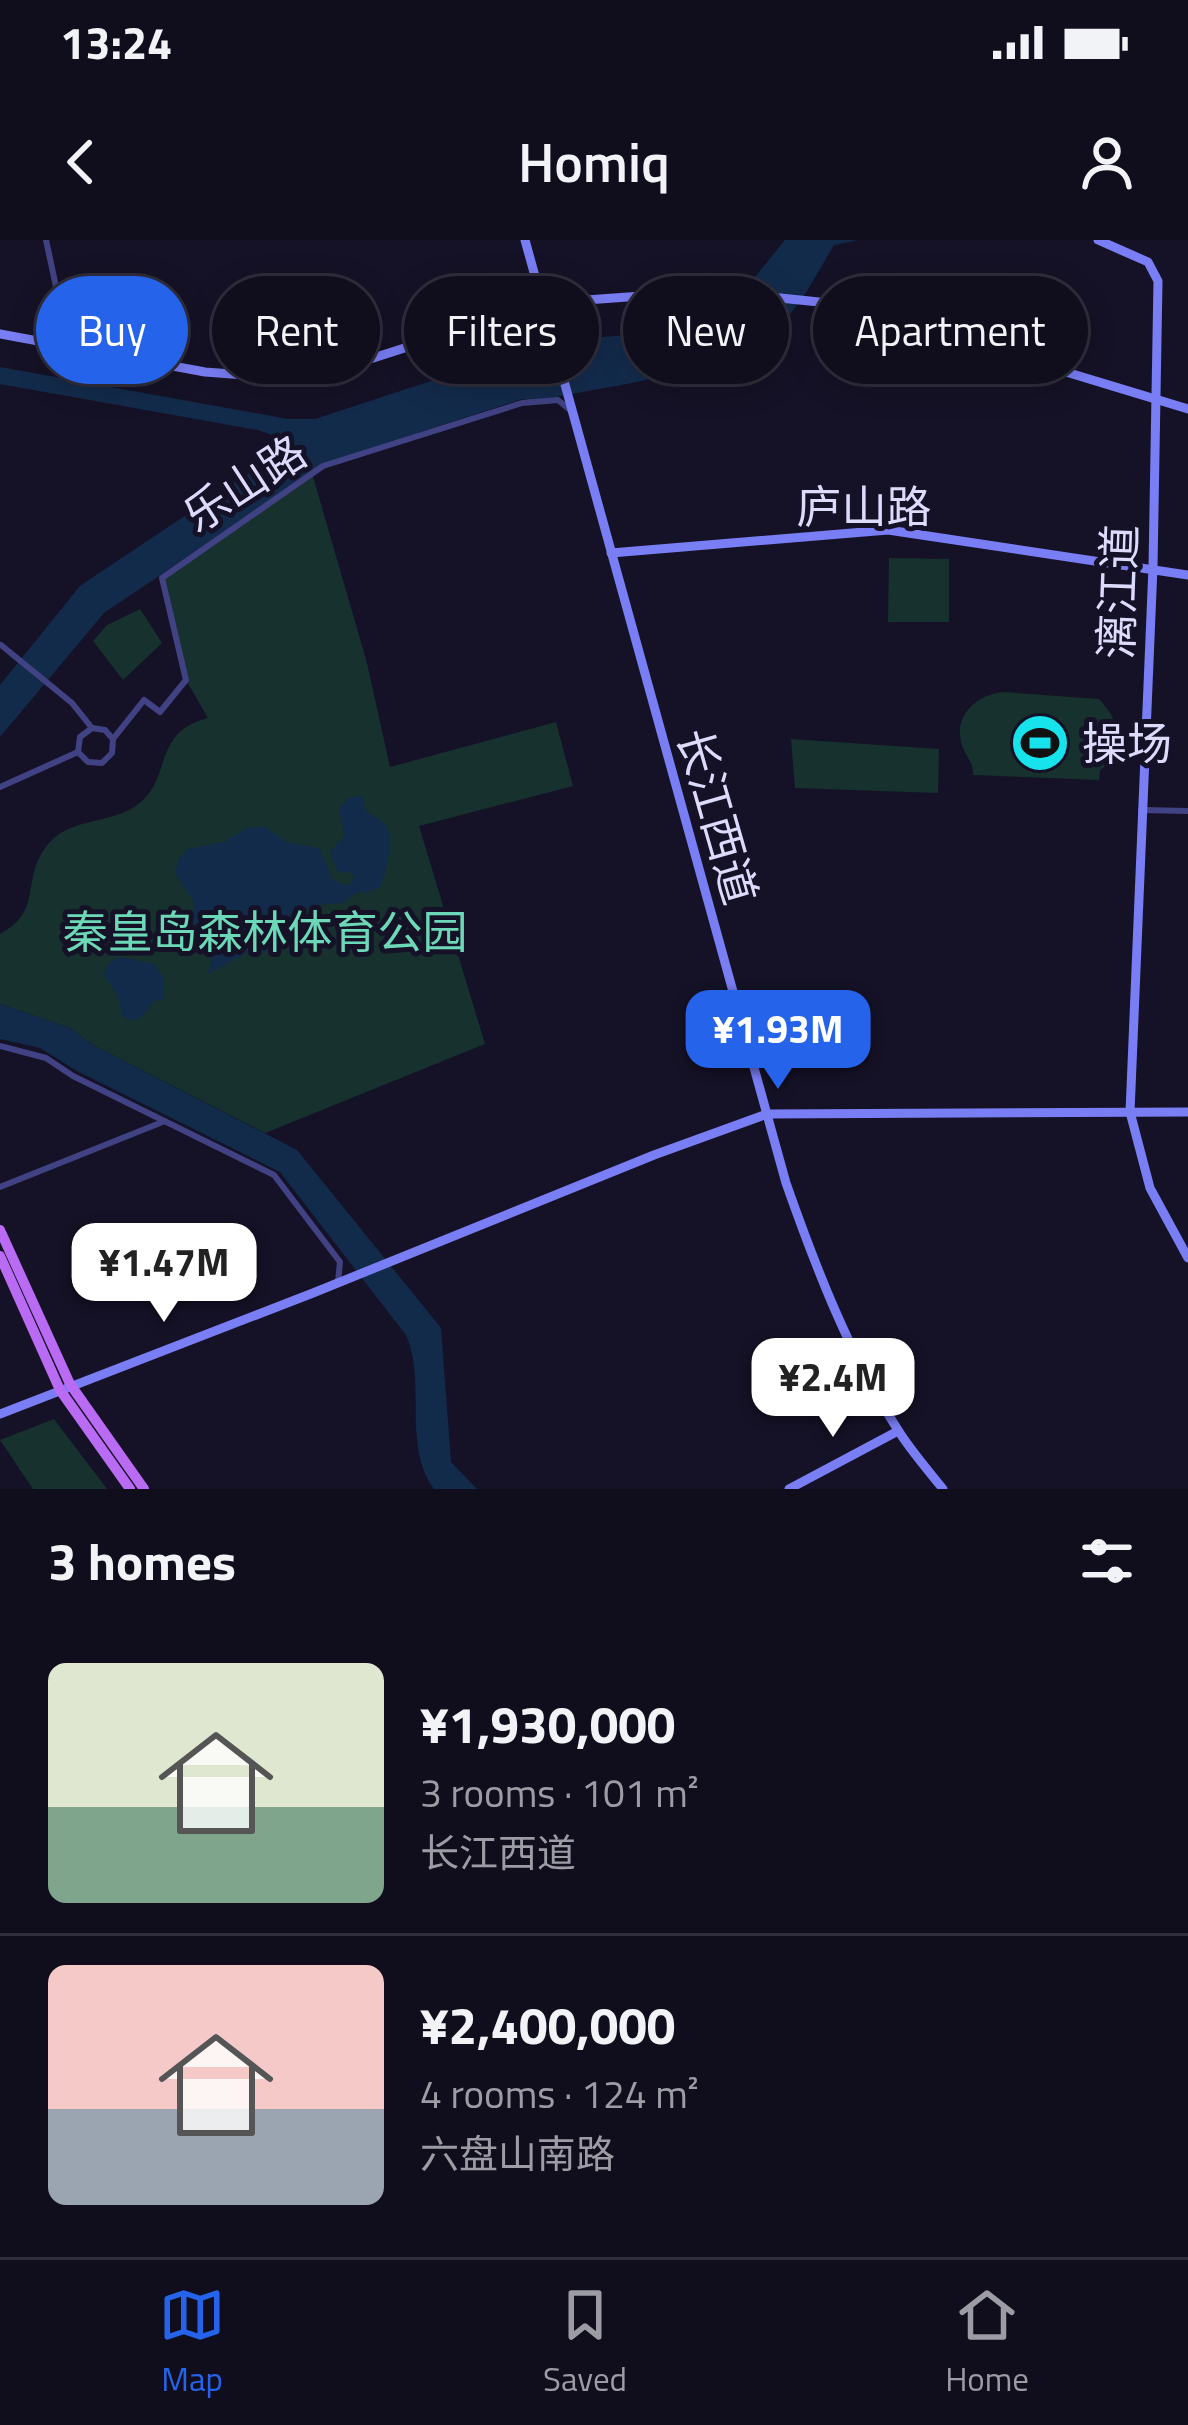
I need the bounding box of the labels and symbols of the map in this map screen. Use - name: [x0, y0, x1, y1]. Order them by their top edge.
- street label: 乐山路: [169, 418, 319, 548]
- street label: 庐山路: [796, 472, 932, 540]
- street label: 漓江道: [1081, 523, 1153, 661]
- place label: 操场: [1082, 709, 1172, 777]
- sports icon: 操场: [1009, 712, 1071, 774]
- street label: 长江西道: [661, 720, 775, 912]
- park label: 秦皇岛森林体育公园: [62, 897, 468, 965]
- pin: ¥1.93M: [680, 990, 876, 1092]
- pin: ¥1.47M: [66, 1223, 262, 1325]
- pin: ¥2.4M: [749, 1338, 917, 1440]

